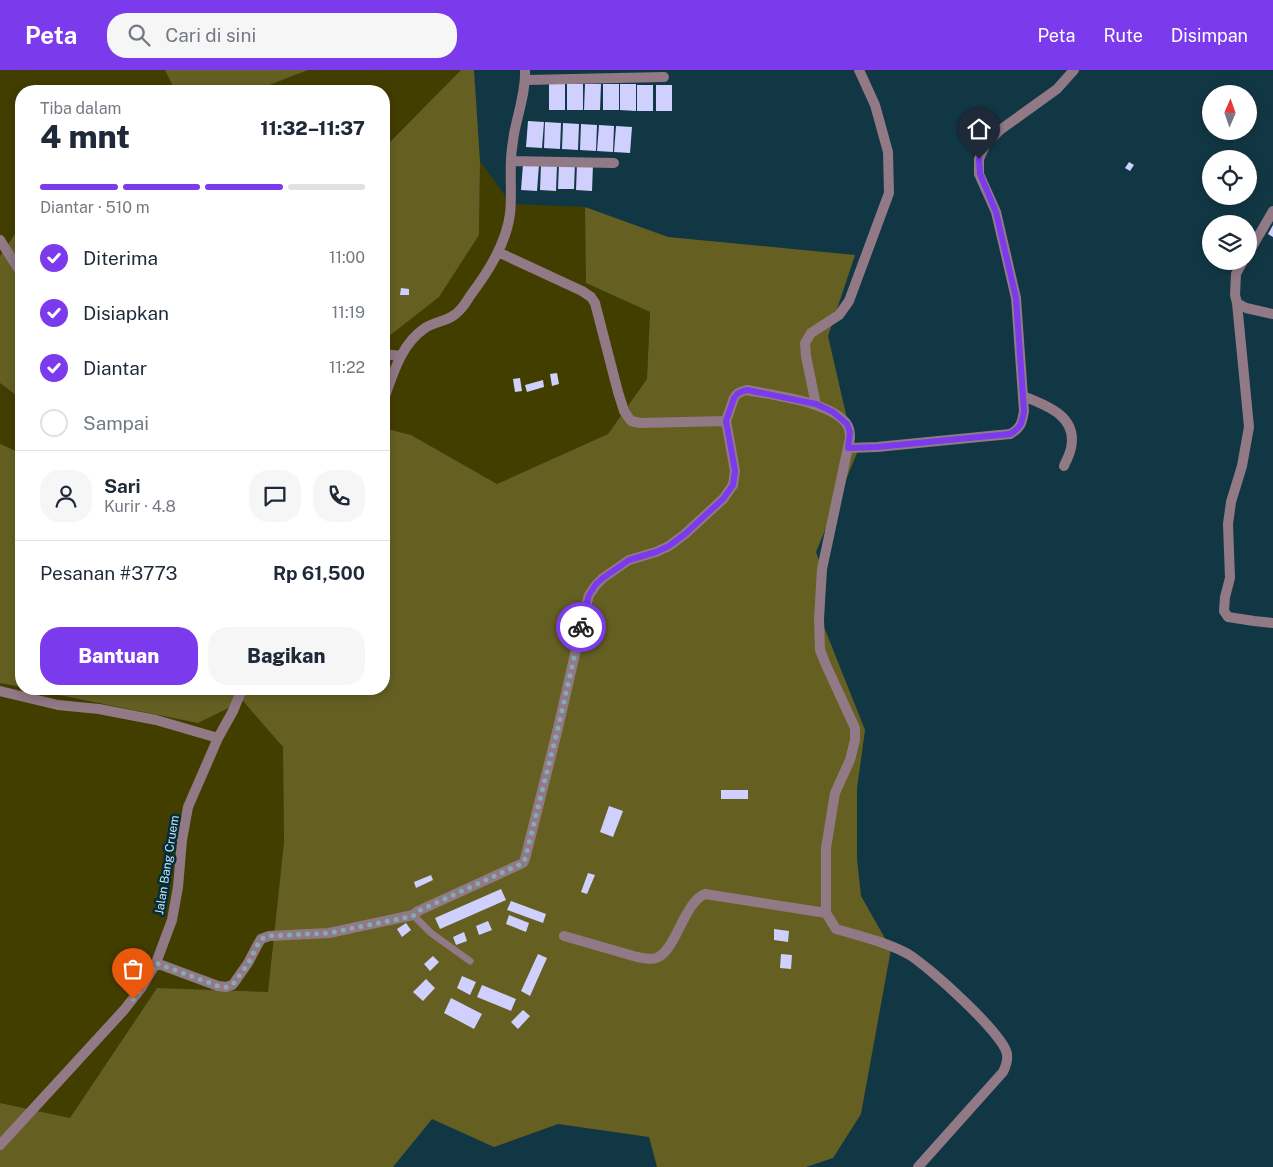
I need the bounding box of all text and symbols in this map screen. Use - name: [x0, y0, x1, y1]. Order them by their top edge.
- search box: [107, 13, 457, 58]
- text: Peta: [25, 21, 77, 49]
- icon: search: [125, 21, 153, 49]
- text: Cari di sini: [165, 24, 256, 46]
- text: Peta: [1037, 25, 1075, 46]
- text: Rute: [1103, 25, 1143, 46]
- text: Disimpan: [1171, 25, 1248, 46]
- north arrow: [1202, 85, 1258, 140]
- map controls: [1202, 85, 1257, 270]
- text: Tiba dalam: [40, 99, 121, 118]
- pin: [958, 108, 1000, 159]
- icon: home: [965, 115, 993, 143]
- text: 11:32–11:37: [260, 117, 365, 139]
- text: 4 mnt: [40, 118, 130, 155]
- button: locate: [1202, 150, 1257, 205]
- text: Diantar · 510 m: [40, 198, 150, 217]
- button: layers: [1202, 215, 1257, 270]
- icon: check: [40, 244, 68, 272]
- text: Diterima: [83, 247, 158, 269]
- text: 11:00: [329, 248, 365, 267]
- icon: check: [40, 299, 68, 327]
- text: Disiapkan: [83, 302, 169, 324]
- text: 11:19: [332, 303, 365, 322]
- icon: check: [40, 354, 68, 382]
- text: Diantar: [83, 357, 147, 379]
- text: 11:22: [329, 358, 365, 377]
- text: Sampai: [83, 412, 149, 434]
- button: person: [40, 470, 92, 522]
- button: chat: [249, 470, 301, 522]
- button: phone: [313, 470, 365, 522]
- text: Sari: [104, 475, 141, 497]
- text: Kurir · 4.8: [104, 497, 176, 516]
- text: Pesanan #3773: [40, 562, 178, 584]
- text: Rp 61,500: [273, 562, 365, 584]
- courier: [556, 602, 606, 652]
- icon: bike: [567, 613, 595, 641]
- button: Bantuan: [40, 627, 198, 685]
- button: Bagikan: [208, 627, 365, 685]
- street label: Jalan Bang Cruem: [152, 814, 182, 916]
- pin: [112, 948, 154, 999]
- icon: bag: [119, 955, 147, 983]

